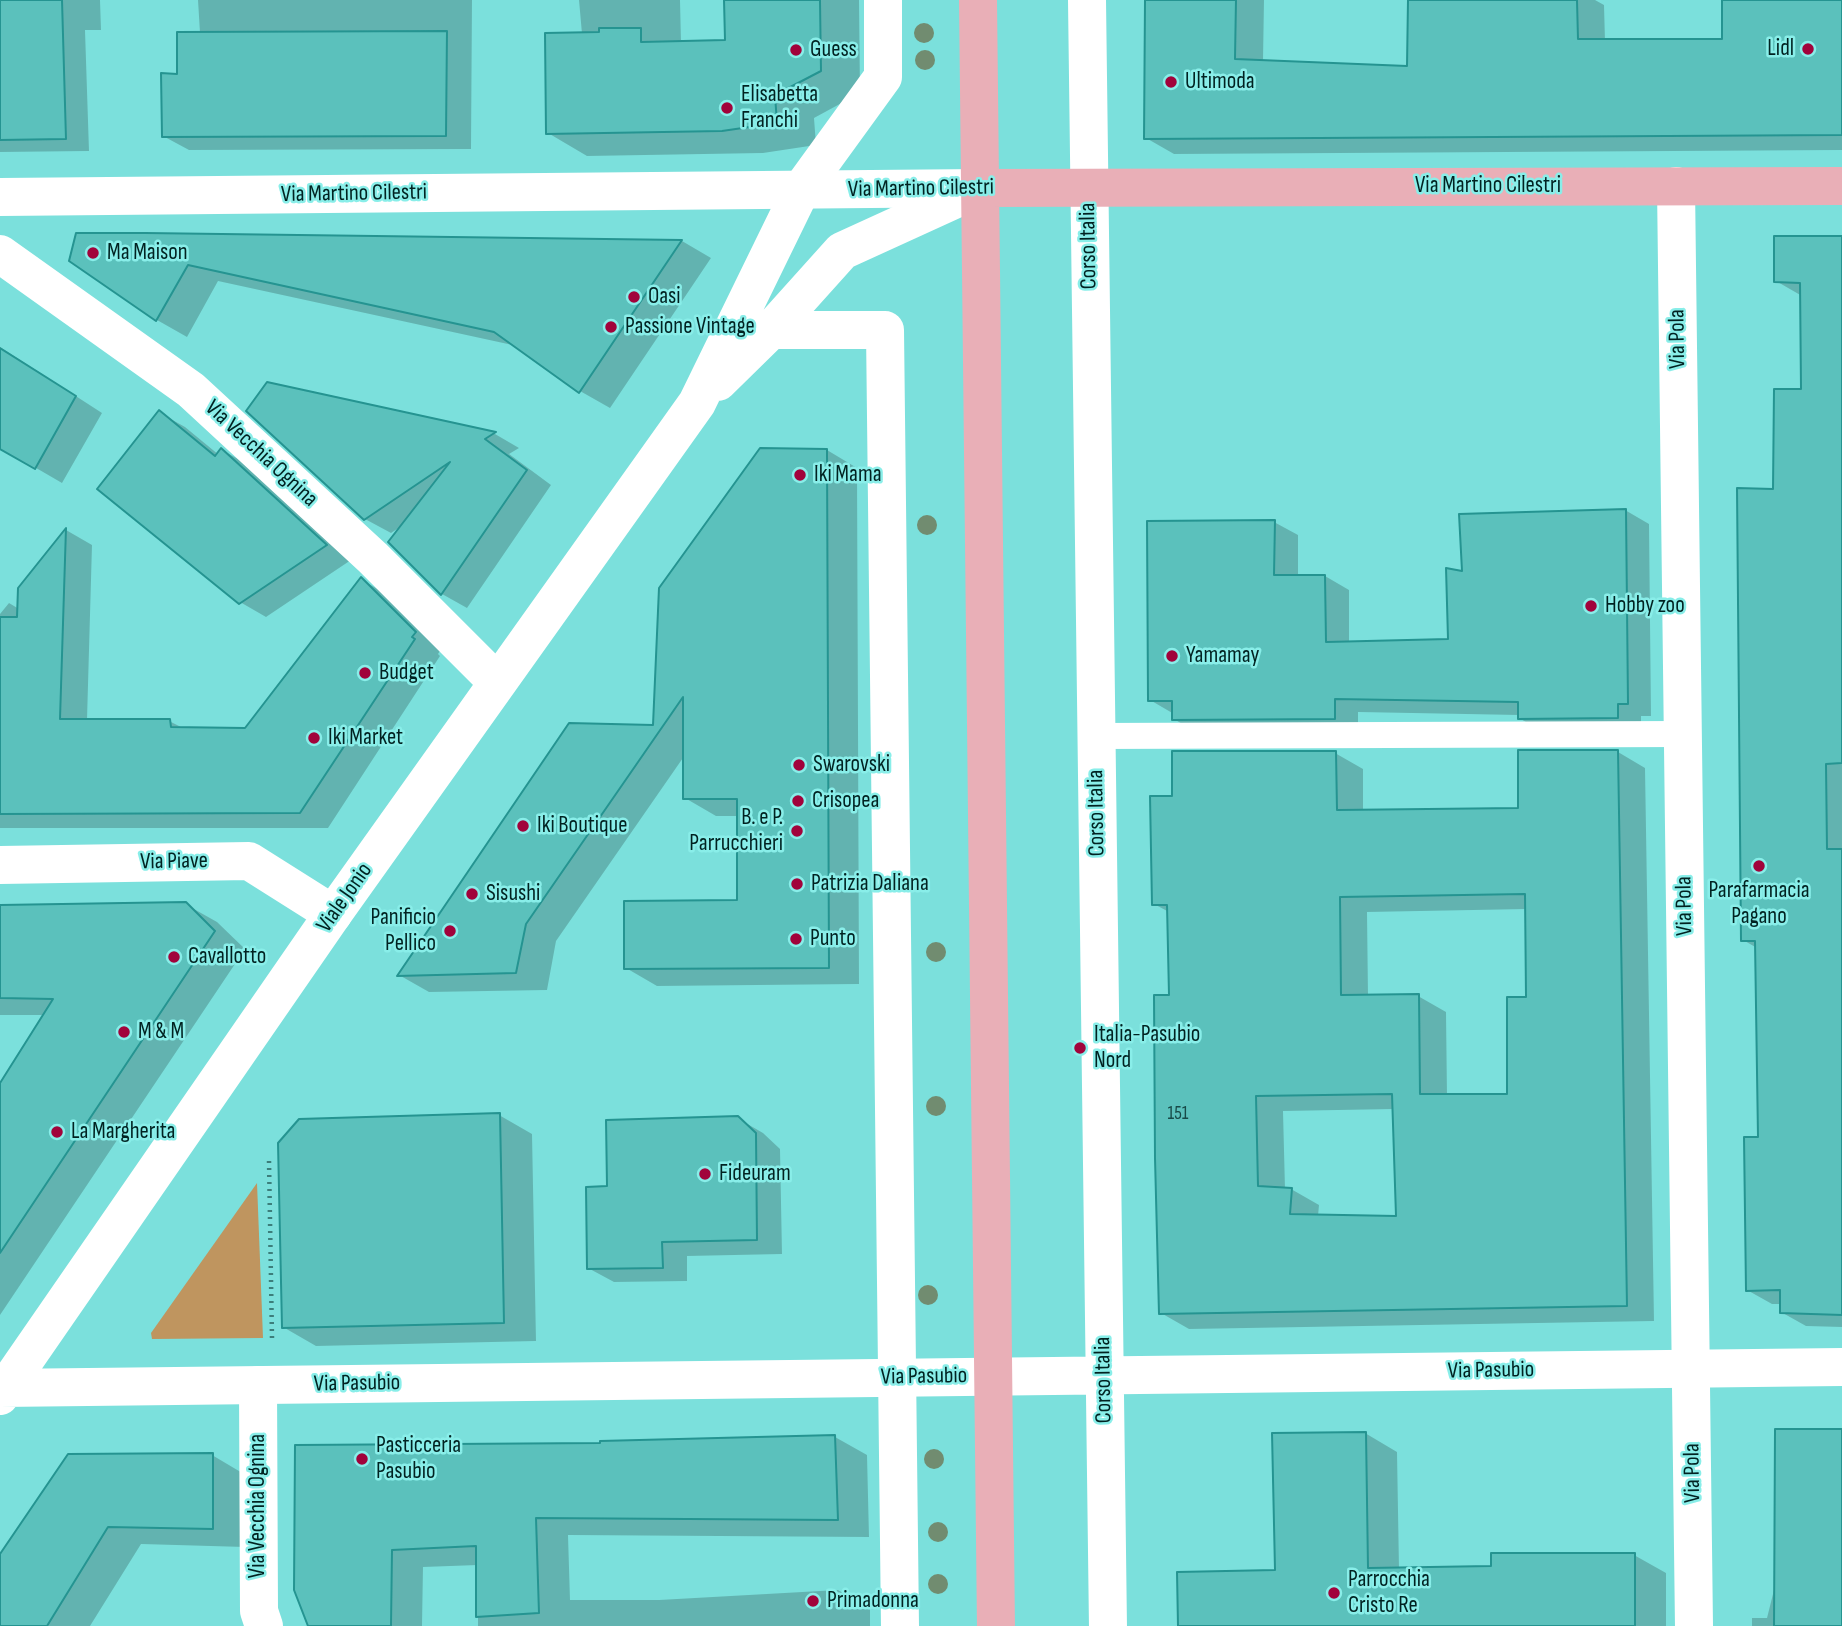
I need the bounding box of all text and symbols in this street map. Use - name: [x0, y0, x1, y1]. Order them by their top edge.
- place label: Lidl: [1767, 35, 1794, 63]
- place label: Guess: [810, 36, 857, 64]
- marker: Lidl: [1800, 41, 1816, 57]
- marker: Guess: [788, 42, 804, 58]
- place label: Ultimoda: [1185, 68, 1255, 96]
- marker: Ultimoda: [1163, 74, 1179, 90]
- place label: Elisabetta Franchi: [741, 81, 818, 135]
- marker: Elisabetta Franchi: [719, 100, 735, 116]
- street label: Via Martino Cilestri: [1415, 172, 1561, 200]
- street label: Via Martino Cilestri: [848, 174, 994, 204]
- street label: Via Martino Cilestri: [281, 179, 427, 209]
- street label: Corso Italia: [1074, 203, 1104, 289]
- place label: Ma Maison: [107, 239, 188, 267]
- marker: Ma Maison: [85, 245, 101, 261]
- place label: Oasi: [648, 283, 681, 311]
- marker: Oasi: [626, 289, 642, 305]
- street label: Via Pola: [1664, 309, 1692, 369]
- place label: Passione Vintage: [625, 313, 755, 341]
- marker: Passione Vintage: [603, 319, 619, 335]
- street label: Via Vecchia Ognina: [199, 395, 323, 513]
- place label: Iki Mama: [814, 461, 882, 489]
- marker: Iki Mama: [792, 467, 808, 483]
- place label: Hobby zoo: [1605, 592, 1685, 620]
- marker: Hobby zoo: [1583, 598, 1599, 614]
- place label: Yamamay: [1186, 642, 1259, 670]
- marker: Yamamay: [1164, 648, 1180, 664]
- place label: Budget: [379, 659, 434, 687]
- marker: Budget: [357, 665, 373, 681]
- place label: Iki Market: [328, 724, 403, 752]
- marker: Iki Market: [306, 730, 322, 746]
- place label: Swarovski: [813, 751, 890, 779]
- marker: Swarovski: [791, 757, 807, 773]
- street label: Corso Italia: [1082, 770, 1112, 856]
- place label: Crisopea: [812, 787, 879, 815]
- marker: Crisopea: [790, 793, 806, 809]
- place label: B. e P. Parrucchieri: [689, 804, 783, 858]
- place label: Iki Boutique: [537, 812, 627, 840]
- marker: Iki Boutique: [515, 818, 531, 834]
- marker: B. e P. Parrucchieri: [789, 823, 805, 839]
- street label: Via Piave: [140, 848, 208, 876]
- street label: Viale Jonio: [311, 858, 379, 938]
- marker: Parafarmacia Pagano: [1751, 858, 1767, 874]
- place label: Patrizia Daliana: [811, 870, 929, 898]
- marker: Patrizia Daliana: [789, 876, 805, 892]
- street label: Via Pola: [1671, 876, 1699, 936]
- place label: Parafarmacia Pagano: [1708, 877, 1810, 931]
- place label: Sisushi: [486, 880, 540, 908]
- marker: Sisushi: [464, 886, 480, 902]
- place label: Panificio Pellico: [371, 904, 436, 958]
- marker: Panificio Pellico: [442, 923, 458, 939]
- place label: Punto: [810, 925, 856, 953]
- marker: Punto: [788, 931, 804, 947]
- place label: Cavallotto: [188, 943, 266, 971]
- marker: Cavallotto: [166, 949, 182, 965]
- place label: M & M: [138, 1018, 184, 1046]
- place label: Italia-Pasubio Nord: [1094, 1021, 1200, 1075]
- marker: M & M: [116, 1024, 132, 1040]
- marker: Italia-Pasubio Nord: [1072, 1040, 1088, 1056]
- house number: 151: [1168, 1103, 1188, 1125]
- place label: La Margherita: [71, 1118, 175, 1146]
- marker: La Margherita: [49, 1124, 65, 1140]
- place label: Fideuram: [719, 1160, 791, 1188]
- marker: Fideuram: [697, 1166, 713, 1182]
- street label: Corso Italia: [1089, 1337, 1119, 1423]
- street label: Via Pasubio: [1447, 1356, 1535, 1386]
- street label: Via Pasubio: [880, 1362, 968, 1392]
- street label: Via Pasubio: [313, 1369, 401, 1399]
- place label: Pasticceria Pasubio: [376, 1432, 461, 1486]
- street label: Via Vecchia Ognina: [244, 1434, 272, 1578]
- street label: Via Pola: [1679, 1443, 1707, 1503]
- marker: Pasticceria Pasubio: [354, 1451, 370, 1467]
- place label: Parrocchia Cristo Re: [1348, 1566, 1430, 1620]
- marker: Parrocchia Cristo Re: [1326, 1585, 1342, 1601]
- place label: Primadonna: [827, 1587, 919, 1615]
- marker: Primadonna: [805, 1593, 821, 1609]

